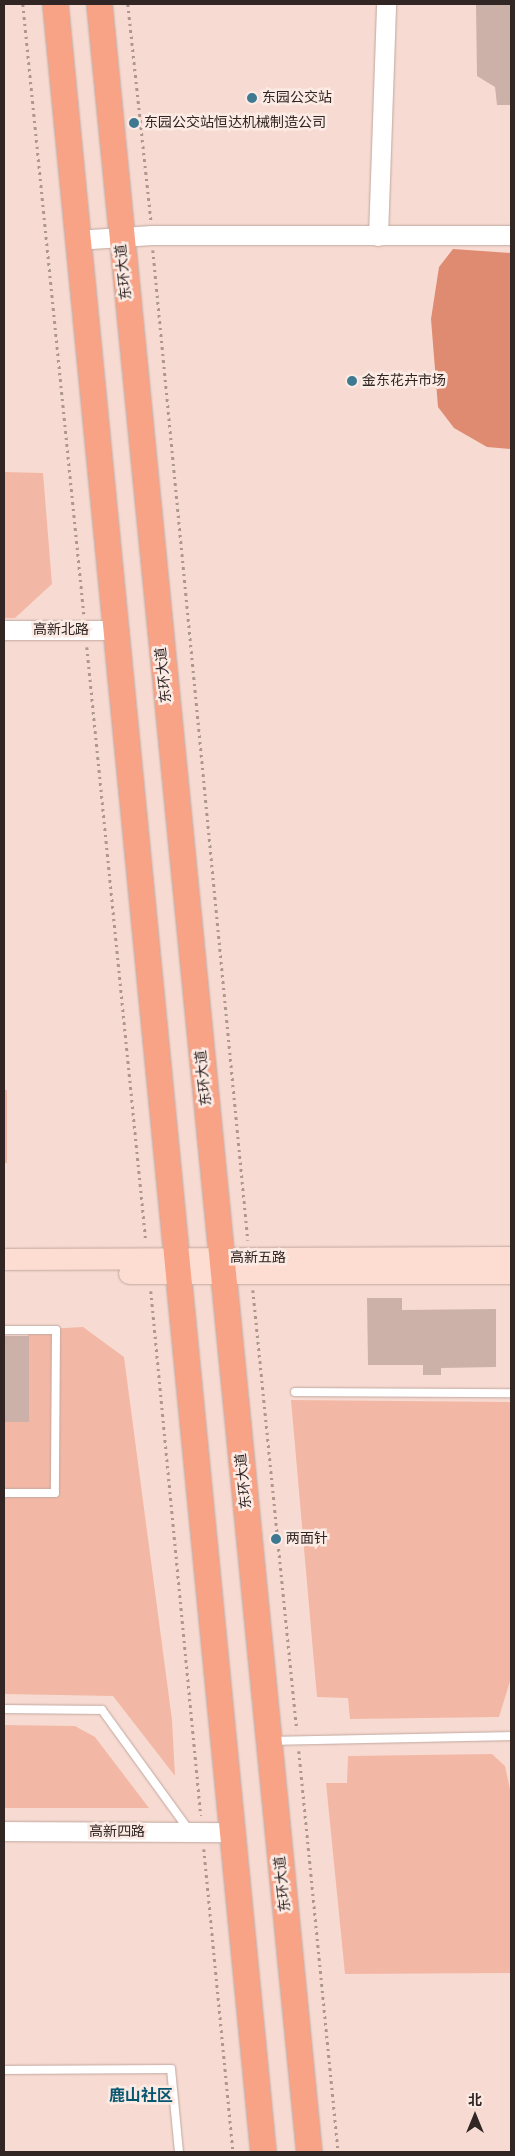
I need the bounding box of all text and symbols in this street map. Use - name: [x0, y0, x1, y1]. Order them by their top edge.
- place label: 东园公交站: [262, 90, 332, 106]
- marker: 东园公交站: [246, 92, 258, 104]
- place label: 东园公交站恒达机械制造公司: [144, 115, 326, 131]
- marker: 东园公交站恒达机械制造公司: [128, 117, 140, 129]
- street label: 东环大道: [113, 243, 135, 301]
- place label: 金东花卉市场: [362, 373, 446, 389]
- marker: 金东花卉市场: [346, 375, 358, 387]
- street label: 高新北路: [33, 622, 89, 638]
- street label: 东环大道: [153, 646, 175, 704]
- street label: 东环大道: [193, 1049, 215, 1107]
- street label: 高新五路: [230, 1250, 286, 1266]
- street label: 东环大道: [233, 1452, 255, 1510]
- place label: 两面针: [286, 1531, 328, 1547]
- marker: 两面针: [270, 1533, 282, 1545]
- street label: 高新四路: [89, 1824, 145, 1840]
- street label: 东环大道: [272, 1855, 294, 1913]
- district label: 鹿山社区: [109, 2086, 173, 2106]
- north arrow: [450, 2091, 500, 2141]
- text: 北: [468, 2091, 482, 2111]

